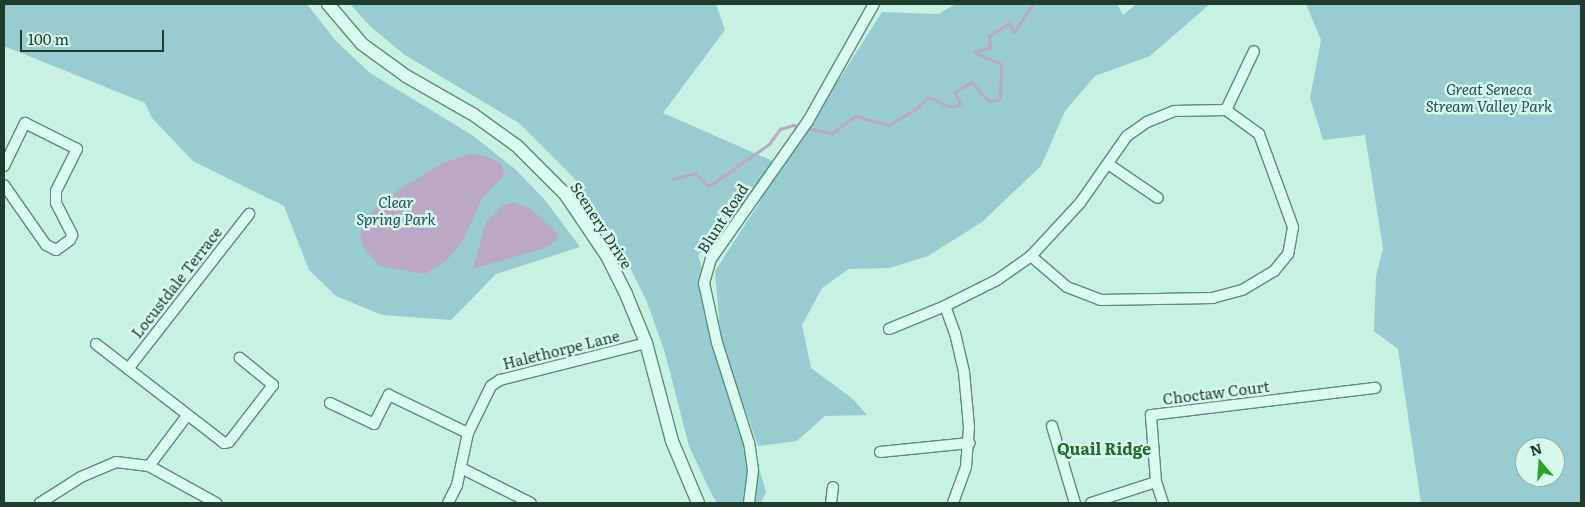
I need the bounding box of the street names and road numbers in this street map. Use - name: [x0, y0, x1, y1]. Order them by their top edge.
- street label: Scenery Drive: [567, 178, 637, 272]
- street label: Blunt Road: [693, 180, 751, 256]
- street label: Locustdale Terrace: [127, 223, 225, 341]
- street label: Halethorpe Lane: [501, 326, 621, 372]
- street label: Choctaw Court: [1161, 377, 1271, 407]

